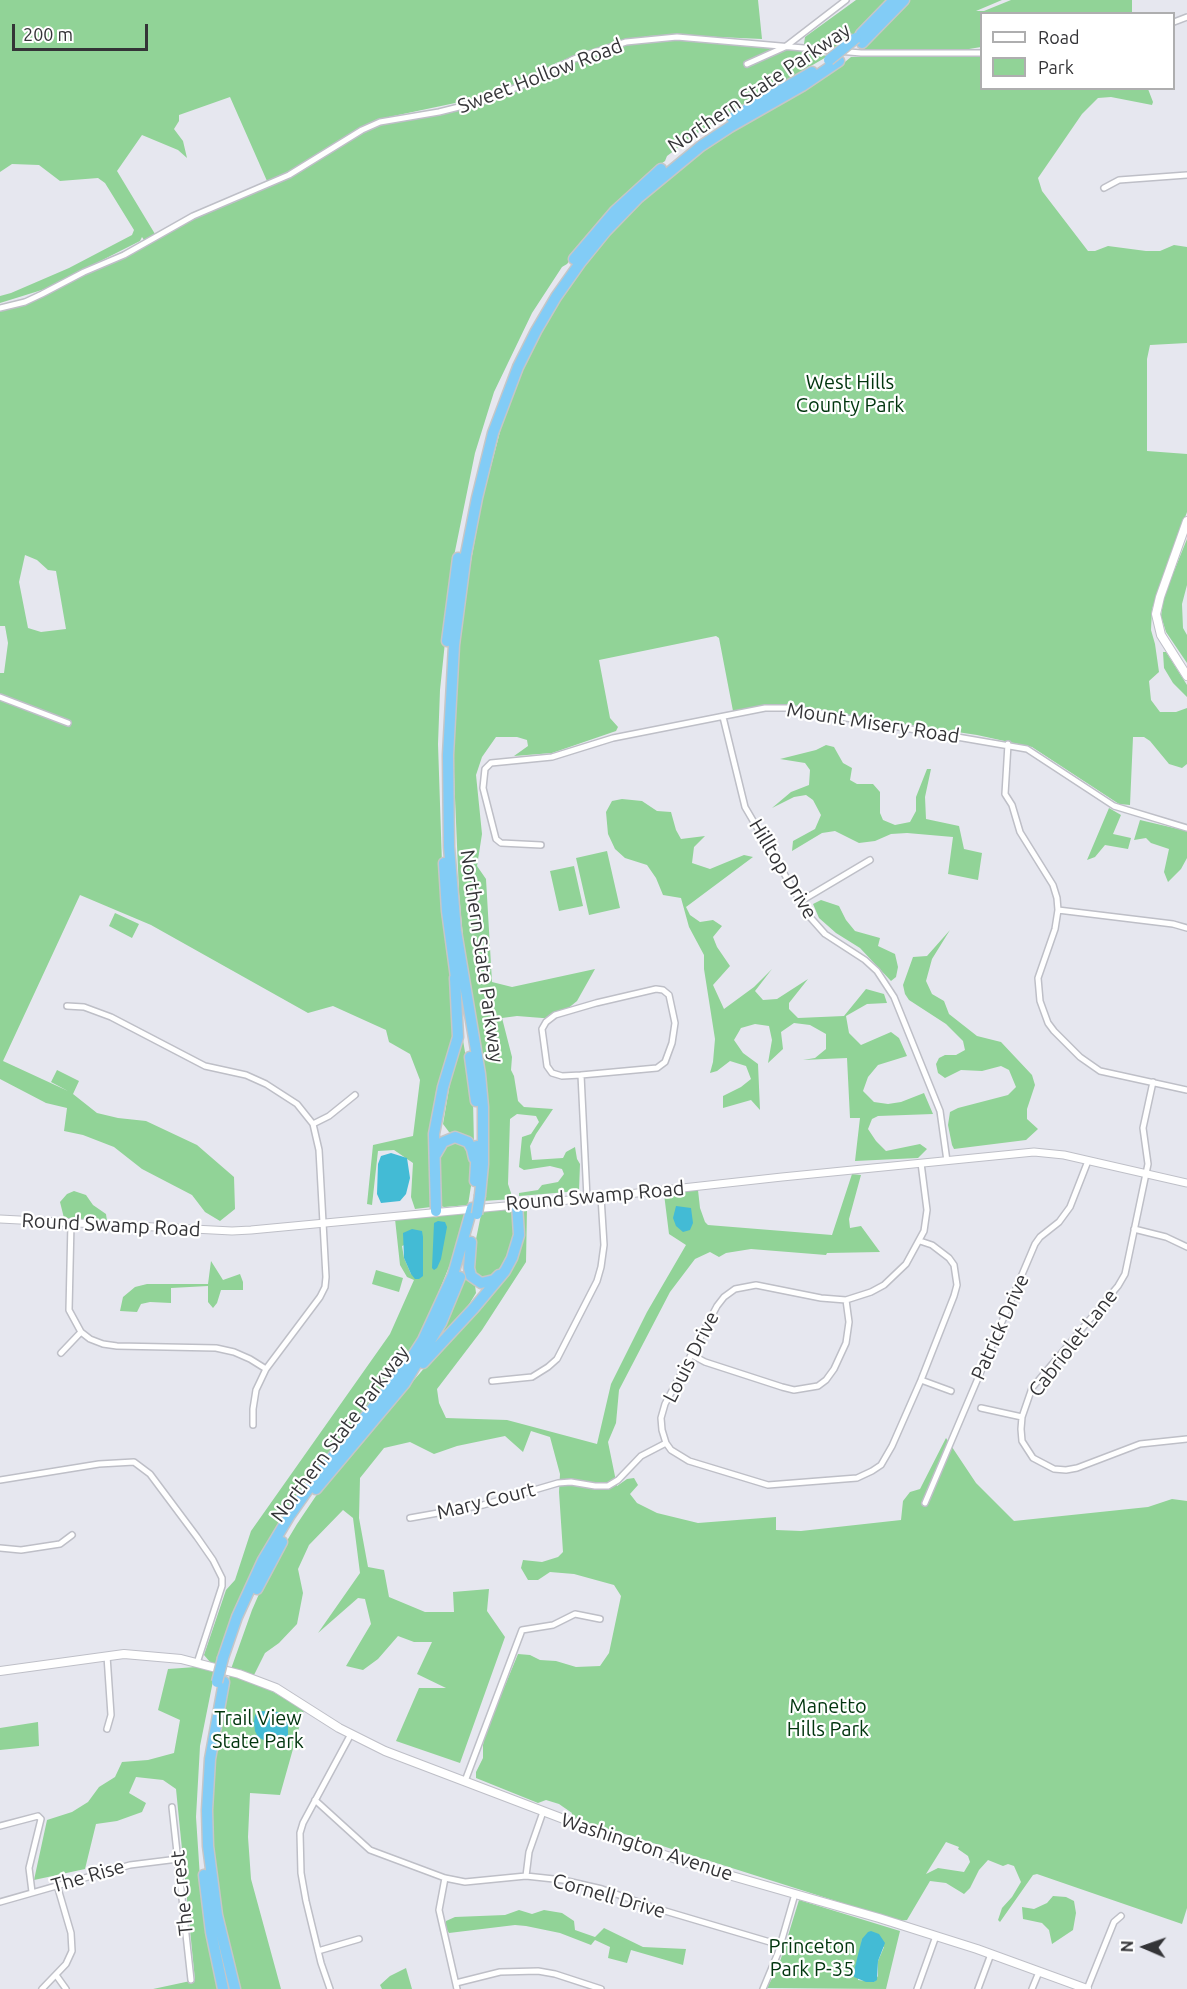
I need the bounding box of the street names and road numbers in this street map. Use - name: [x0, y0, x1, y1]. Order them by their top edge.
- street label: Northern State Parkway: [663, 18, 855, 158]
- street label: Sweet Hollow Road: [454, 34, 626, 118]
- street label: Mount Misery Road: [785, 697, 961, 749]
- street label: Hilltop Drive: [744, 815, 822, 923]
- street label: Northern State Parkway: [455, 848, 509, 1064]
- street label: Round Swamp Road: [505, 1176, 685, 1216]
- street label: Round Swamp Road: [21, 1208, 201, 1242]
- street label: Patrick Drive: [966, 1270, 1034, 1384]
- street label: Cabriolet Lane: [1024, 1284, 1122, 1402]
- street label: Louis Drive: [658, 1308, 724, 1406]
- street label: Northern State Parkway: [266, 1341, 414, 1527]
- street label: Mary Court: [434, 1477, 538, 1525]
- street label: Washington Avenue: [558, 1808, 736, 1886]
- street label: The Crest: [166, 1849, 198, 1937]
- street label: The Rise: [49, 1854, 127, 1898]
- street label: Cornell Drive: [550, 1868, 668, 1924]

